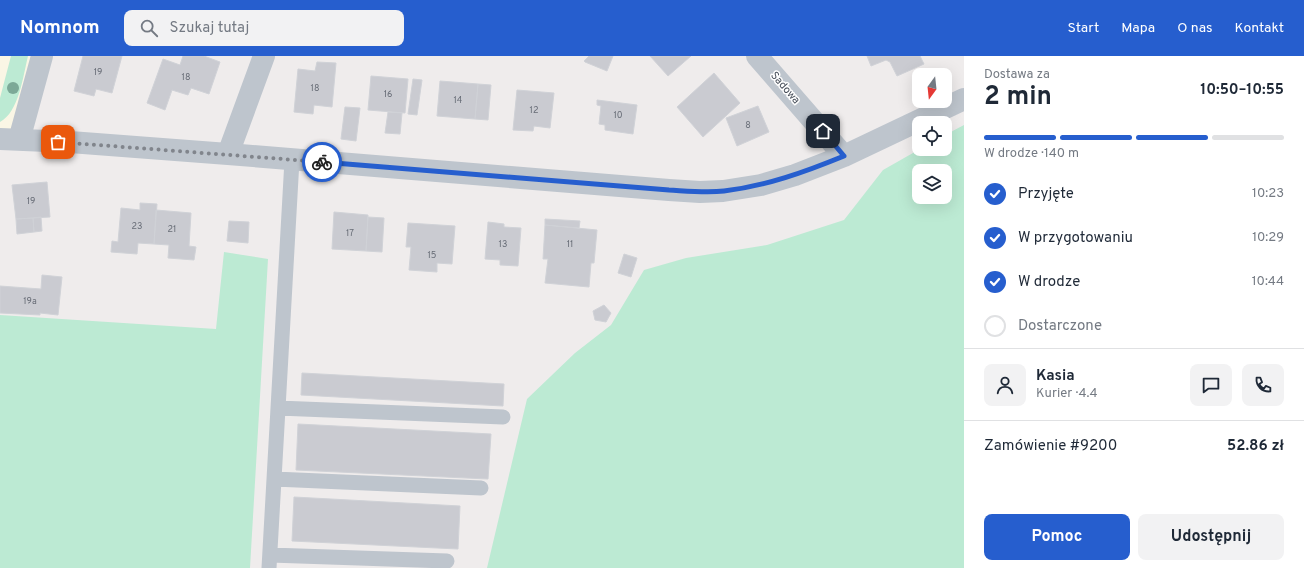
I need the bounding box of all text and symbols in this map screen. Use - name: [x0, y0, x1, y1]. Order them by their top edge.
- search box: [124, 10, 404, 46]
- text: Nomnom: [20, 16, 100, 40]
- icon: search: [138, 17, 160, 39]
- text: Szukaj tutaj: [170, 19, 249, 38]
- text: Start: [1067, 20, 1099, 37]
- text: Mapa: [1121, 20, 1155, 37]
- text: O nas: [1177, 20, 1213, 37]
- text: Kontakt: [1235, 20, 1284, 37]
- house number: 19: [94, 67, 102, 78]
- text: Dostawa za: [984, 67, 1050, 83]
- north arrow: [912, 68, 952, 108]
- map controls: [912, 68, 952, 204]
- street label: Sadowa: [767, 69, 803, 107]
- house number: 18: [182, 72, 190, 83]
- text: 2 min: [984, 81, 1052, 114]
- text: 10:50–10:55: [1200, 81, 1284, 100]
- house number: 18: [311, 83, 319, 94]
- house number: 16: [384, 89, 392, 100]
- house number: 14: [454, 95, 463, 106]
- house number: 12: [530, 105, 538, 116]
- house number: 10: [613, 110, 623, 121]
- pin: [806, 114, 840, 148]
- button: locate: [912, 116, 952, 156]
- house number: 8: [745, 120, 751, 131]
- icon: home: [812, 120, 834, 142]
- pin: [41, 125, 75, 159]
- icon: bag: [47, 131, 69, 153]
- courier: [302, 142, 342, 182]
- text: W drodze · 140 m: [984, 146, 1079, 162]
- icon: bike: [311, 151, 333, 173]
- button: layers: [912, 164, 952, 204]
- icon: check: [984, 183, 1006, 205]
- text: Przyjęte: [1018, 185, 1074, 204]
- text: 10:23: [1252, 186, 1284, 202]
- house number: 19: [27, 196, 35, 207]
- house number: 23: [132, 221, 142, 232]
- house number: 21: [168, 224, 176, 235]
- icon: check: [984, 227, 1006, 249]
- house number: 17: [346, 228, 354, 239]
- text: W przygotowaniu: [1018, 229, 1133, 248]
- text: 10:29: [1252, 230, 1284, 246]
- house number: 13: [499, 239, 507, 250]
- house number: 11: [567, 239, 573, 250]
- house number: 15: [428, 250, 436, 261]
- icon: check: [984, 271, 1006, 293]
- text: W drodze: [1018, 273, 1080, 292]
- text: 10:44: [1252, 274, 1284, 290]
- house number: 19a: [23, 296, 37, 307]
- text: Dostarczone: [1018, 317, 1102, 336]
- button: person: [984, 364, 1026, 406]
- button: chat: [1190, 364, 1232, 406]
- button: phone: [1242, 364, 1284, 406]
- text: Kasia: [1036, 367, 1075, 386]
- text: Kurier · 4.4: [1036, 386, 1098, 402]
- text: Zamówienie #9200: [984, 437, 1117, 456]
- text: 52.86 zł: [1227, 437, 1284, 456]
- button: Pomoc: [984, 514, 1130, 560]
- button: Udostępnij: [1138, 514, 1284, 560]

